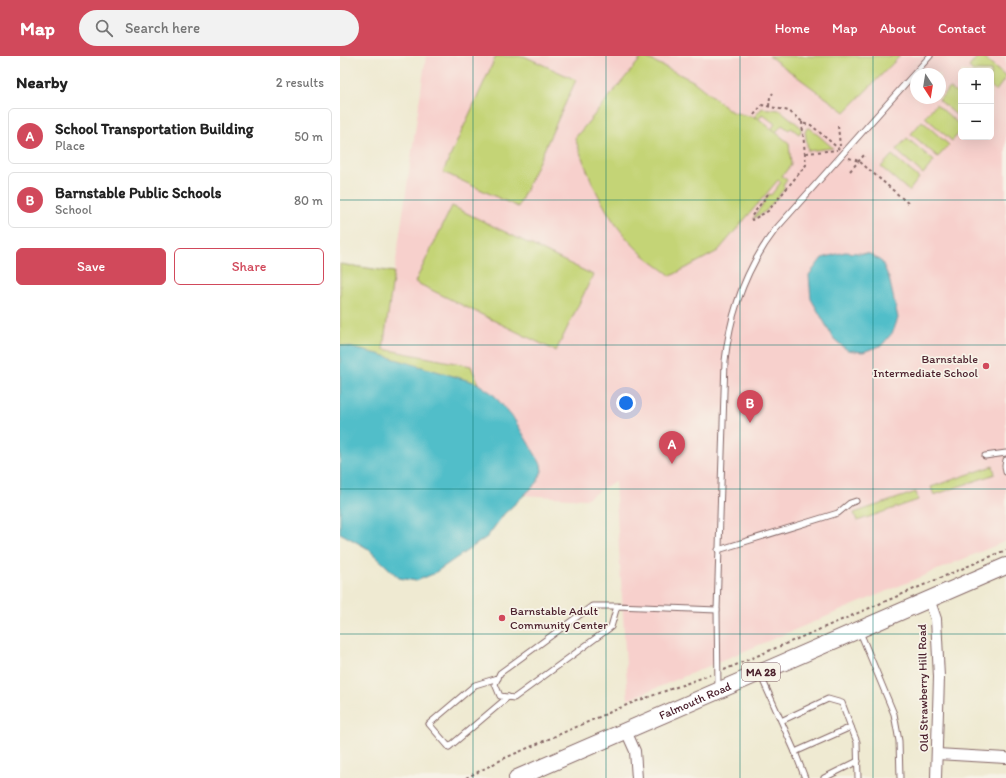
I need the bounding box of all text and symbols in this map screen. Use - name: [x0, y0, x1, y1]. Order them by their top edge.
- search box: [79, 10, 359, 46]
- text: Map: [20, 17, 55, 40]
- icon: search: [93, 17, 115, 39]
- text: Search here: [125, 19, 200, 37]
- text: Home: [775, 20, 810, 37]
- text: Map: [832, 20, 858, 37]
- text: About: [880, 20, 916, 37]
- text: Contact: [938, 20, 986, 37]
- north arrow: [910, 68, 946, 104]
- map controls: [958, 68, 994, 140]
- button: +: [958, 68, 994, 104]
- text: Nearby: [16, 72, 68, 92]
- text: 2 results: [276, 75, 324, 90]
- button: −: [958, 104, 994, 140]
- text: School Transportation Building: [55, 120, 253, 138]
- text: A: [26, 129, 34, 144]
- text: 50 m: [294, 129, 323, 144]
- text: Place: [55, 138, 85, 153]
- text: Barnstable Public Schools: [55, 184, 221, 202]
- text: B: [26, 193, 34, 208]
- text: 80 m: [294, 193, 323, 208]
- text: School: [55, 202, 92, 217]
- button: Save: [16, 248, 166, 285]
- button: Share: [174, 248, 324, 285]
- place label: Barnstable Intermediate School: [873, 352, 979, 380]
- marker: Barnstable Intermediate School: [981, 361, 991, 371]
- pin: B: [737, 390, 763, 423]
- your location: [616, 393, 636, 413]
- pin: A: [659, 431, 685, 464]
- place label: Barnstable Adult Community Center: [510, 604, 608, 632]
- marker: Barnstable Adult Community Center: [497, 613, 507, 623]
- street label: Old Strawberry Hill Road: [915, 623, 931, 752]
- road number: MA 28: [742, 663, 780, 681]
- street label: Falmouth Road: [657, 679, 734, 723]

